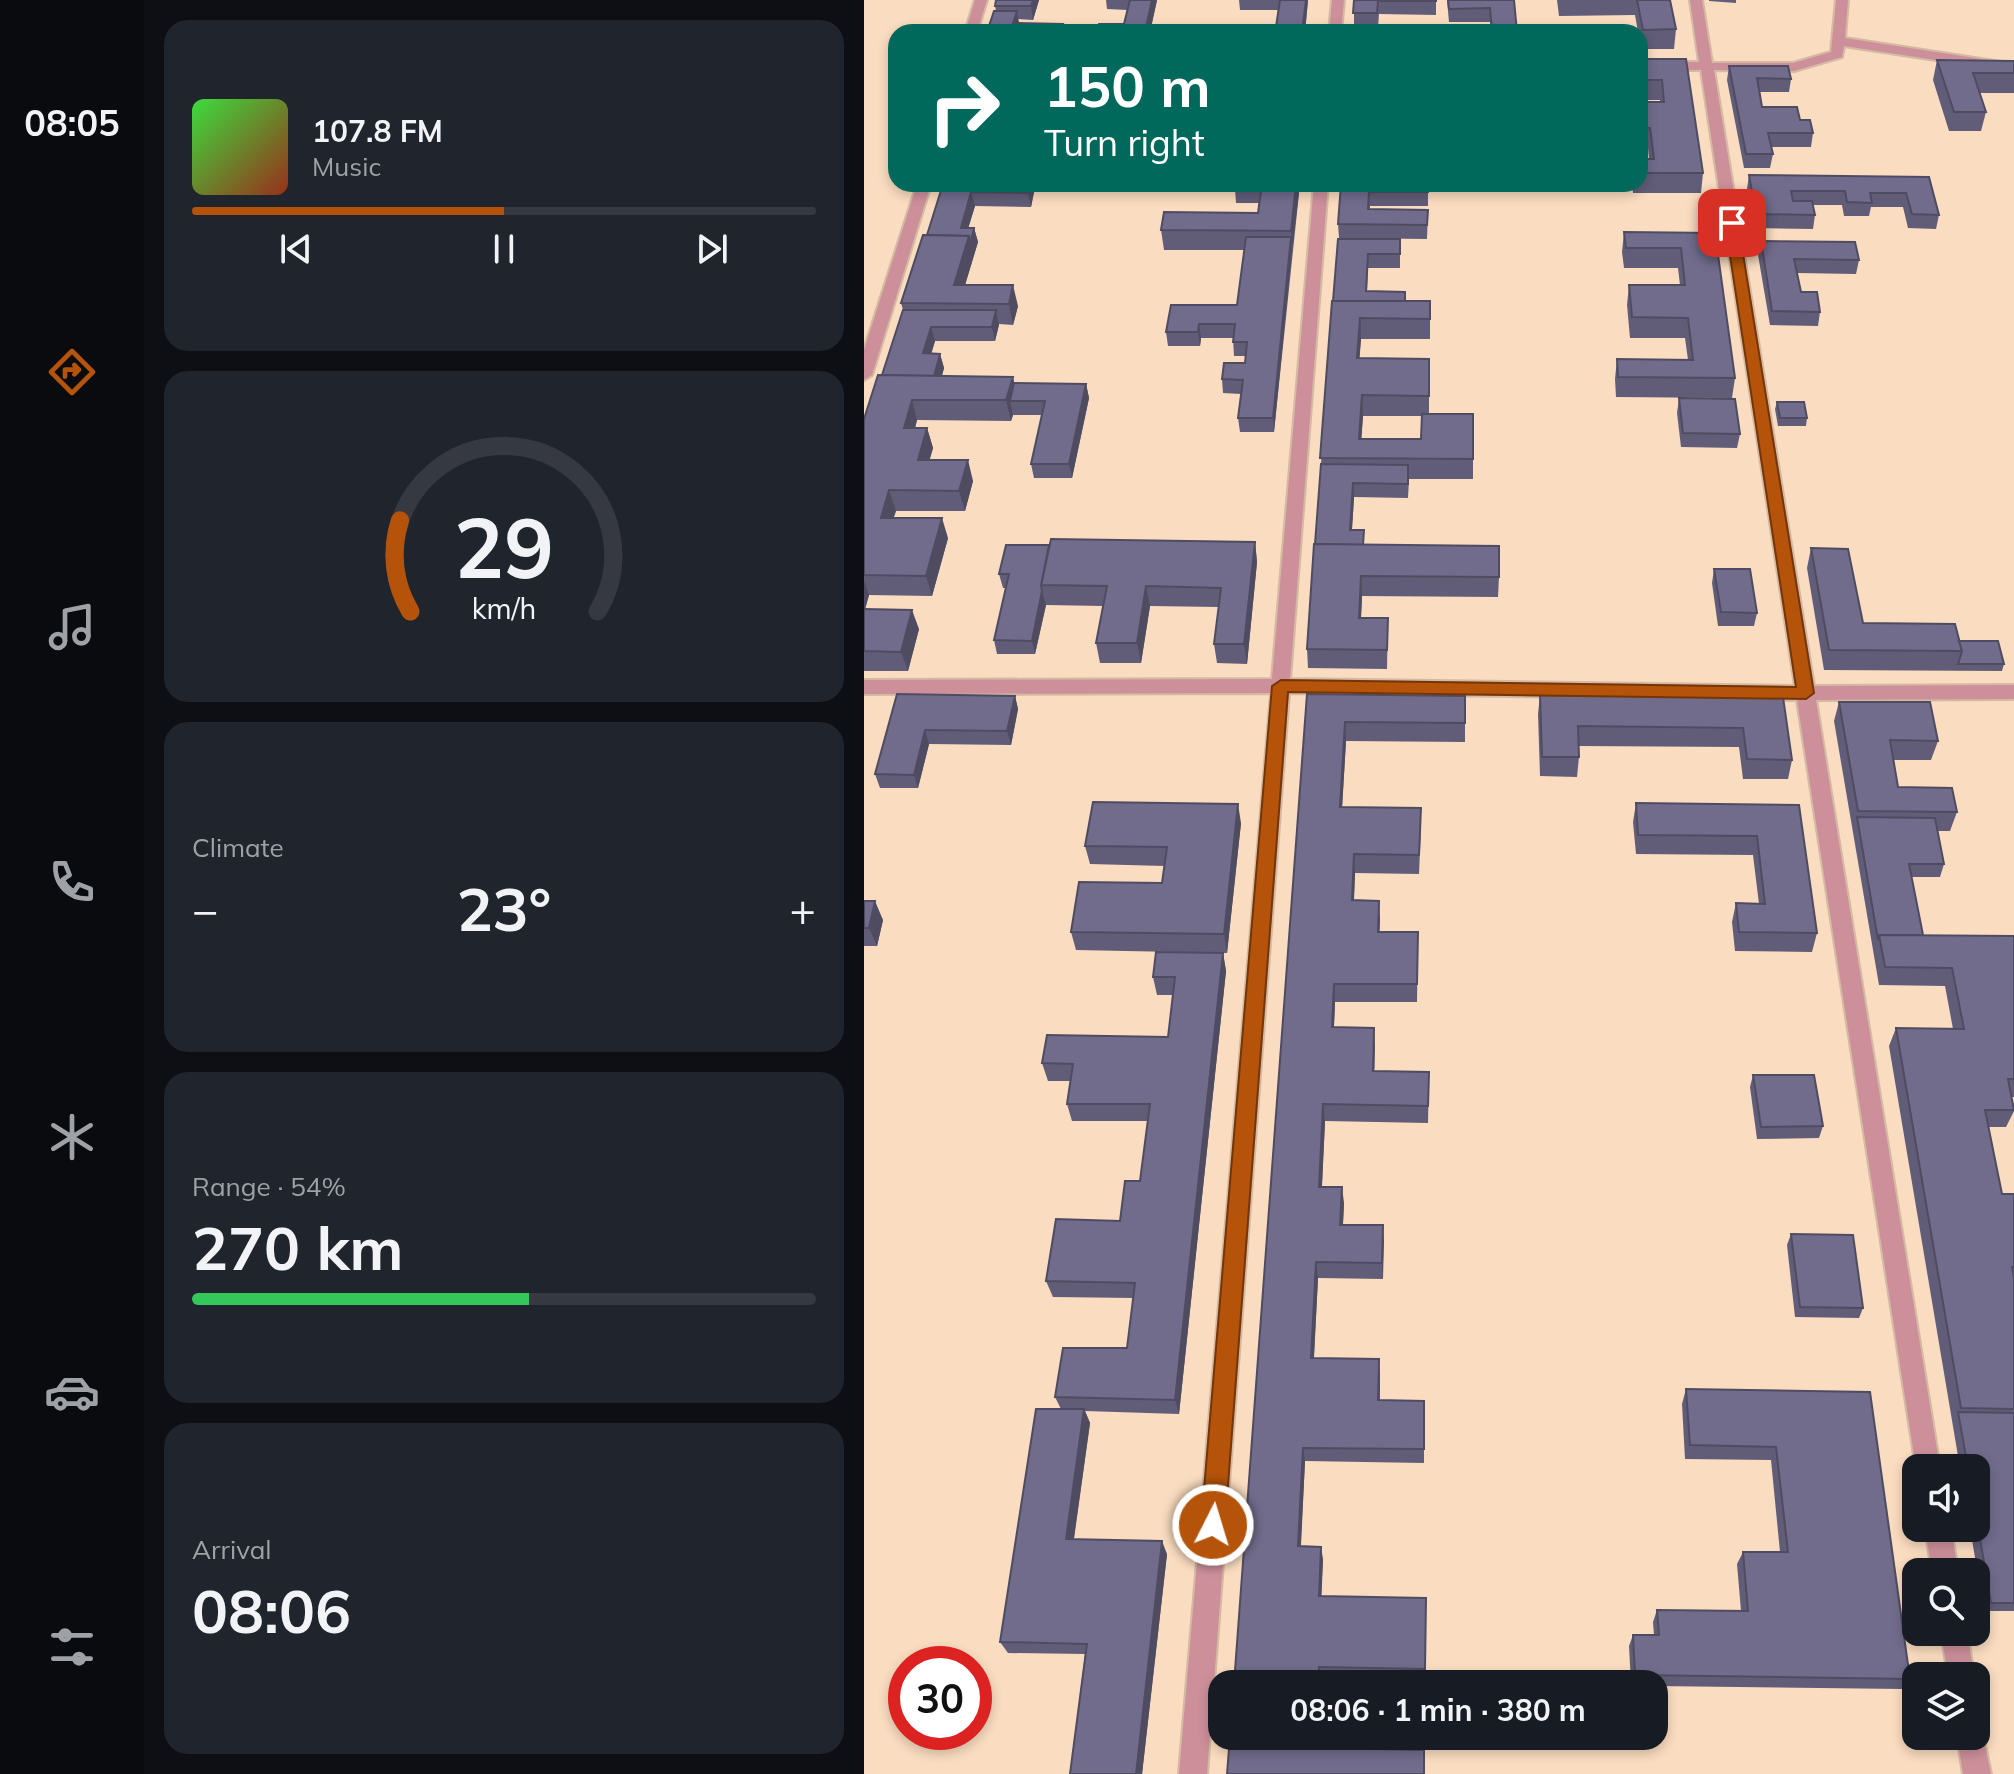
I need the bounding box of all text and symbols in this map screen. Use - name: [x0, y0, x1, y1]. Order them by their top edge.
- text: 150 m: [1044, 51, 1211, 121]
- icon: right: [912, 56, 1016, 160]
- text: 08:05: [24, 100, 120, 145]
- text: 107.8 FM: [312, 112, 443, 150]
- text: Turn right: [1044, 120, 1205, 165]
- text: Music: [312, 150, 381, 183]
- pin: [1698, 189, 1766, 257]
- icon: arrive: [1710, 201, 1754, 245]
- icon: previous: [274, 227, 318, 271]
- icon: pause: [482, 227, 526, 271]
- icon: next: [690, 227, 734, 271]
- icon: directions: [44, 344, 100, 400]
- text: 29: [454, 494, 554, 599]
- text: km/h: [472, 590, 536, 626]
- icon: music: [44, 599, 100, 655]
- text: Climate: [192, 831, 284, 864]
- icon: phone: [44, 854, 100, 910]
- text: 23°: [457, 871, 551, 946]
- text: −: [192, 882, 218, 937]
- text: +: [790, 882, 816, 937]
- icon: climate: [44, 1109, 100, 1165]
- text: Range · 54%: [192, 1170, 346, 1203]
- text: 270 km: [192, 1210, 404, 1285]
- icon: car: [44, 1364, 100, 1420]
- map controls: [1902, 1454, 1990, 1750]
- button: sound: [1902, 1454, 1990, 1542]
- position arrow: [1171, 1483, 1255, 1567]
- text: Arrival: [192, 1533, 272, 1566]
- button: search: [1902, 1558, 1990, 1646]
- text: 08:06: [192, 1573, 351, 1648]
- icon: filters: [44, 1619, 100, 1675]
- speed limit sign: 30: [888, 1646, 992, 1750]
- button: layers: [1902, 1662, 1990, 1750]
- text: 08:06 · 1 min · 380 m: [1290, 1691, 1586, 1729]

